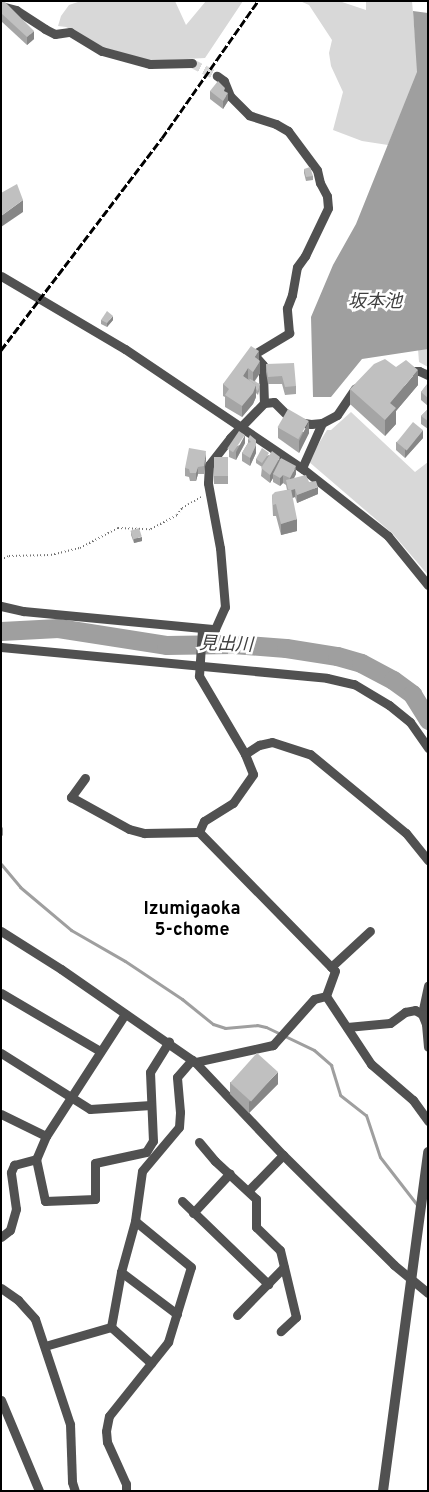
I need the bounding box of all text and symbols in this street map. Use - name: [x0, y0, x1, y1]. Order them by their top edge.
- water label: 坂本池: [348, 292, 402, 314]
- water label: 見出川: [199, 634, 253, 658]
- district label: Izumigaoka 5-chome: [143, 900, 241, 942]

